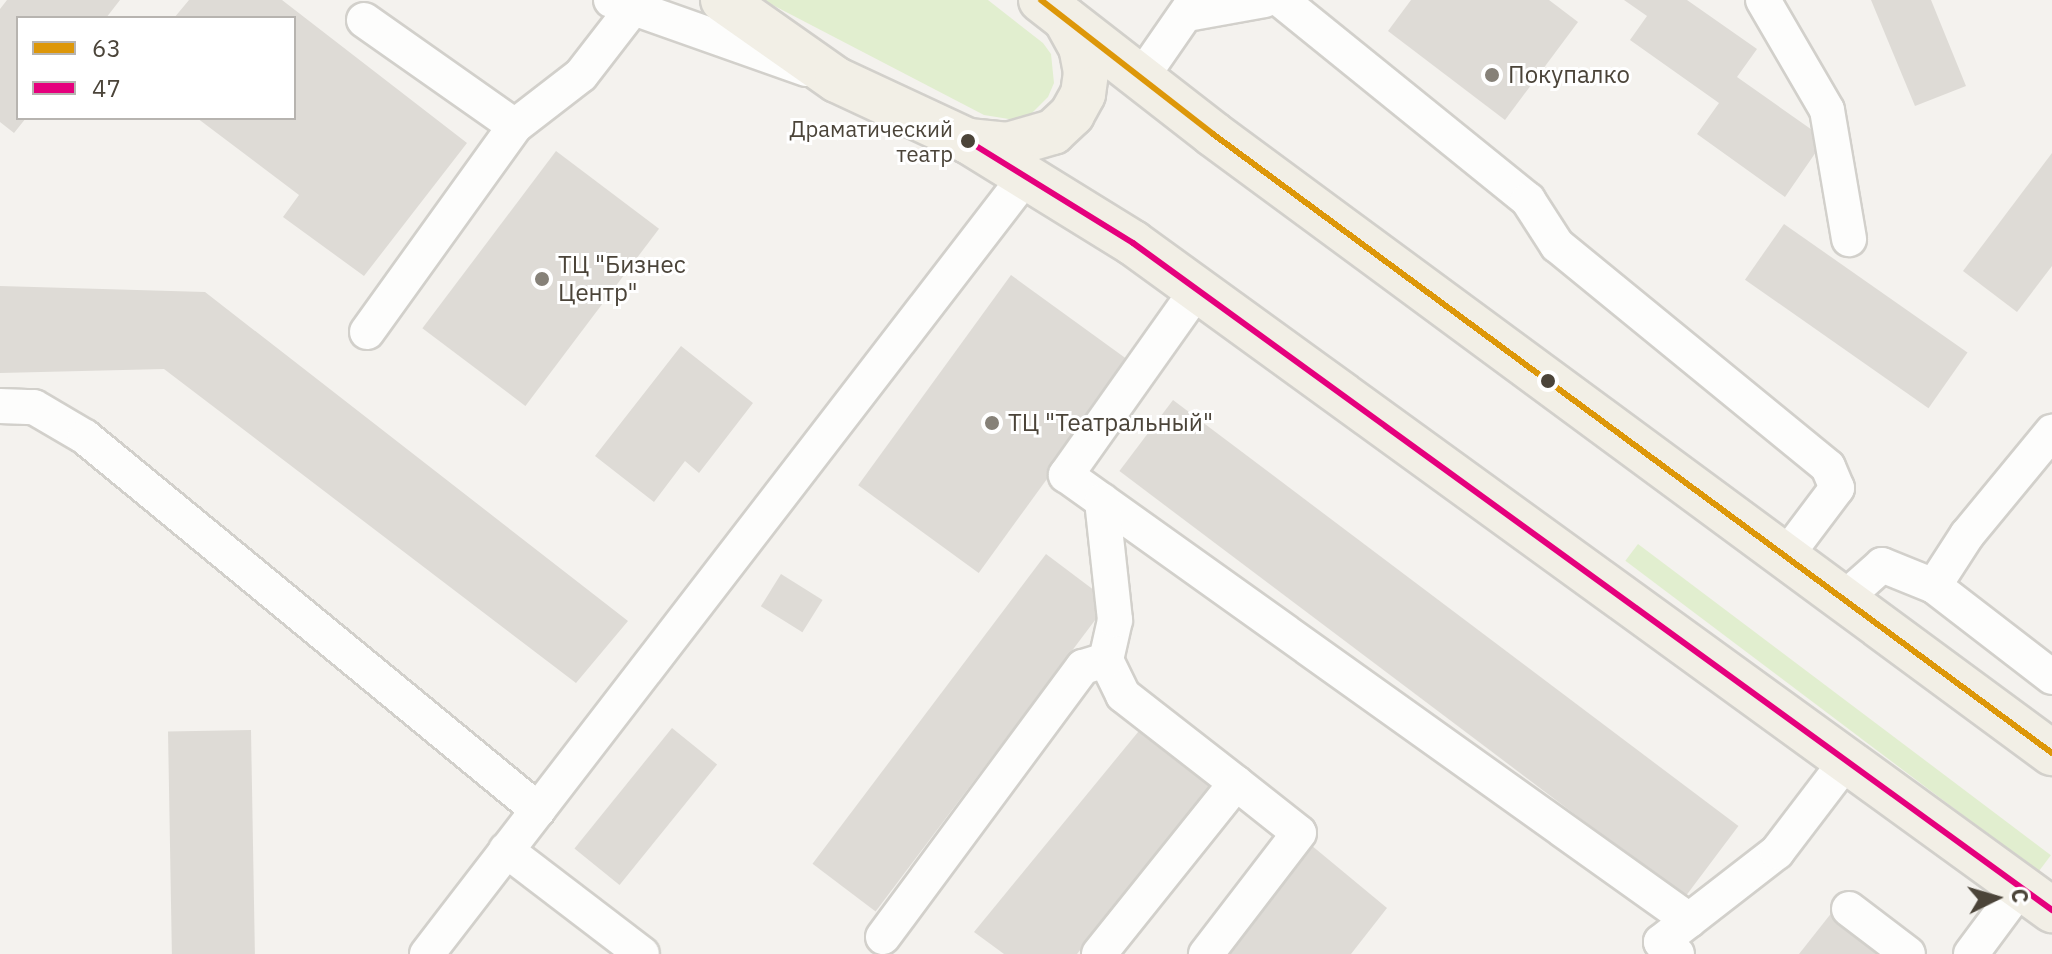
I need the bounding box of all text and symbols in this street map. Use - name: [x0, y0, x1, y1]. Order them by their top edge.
- legend: [16, 16, 296, 120]
- text: 63: [92, 32, 121, 64]
- place label: Покупалко: [1508, 61, 1630, 89]
- marker: Покупалко: [1483, 66, 1501, 84]
- text: 47: [92, 72, 121, 104]
- place label: Драматический театр: [790, 115, 953, 166]
- marker: Драматический театр: [960, 133, 976, 149]
- place label: ТЦ "Бизнес Центр": [558, 251, 686, 307]
- marker: ТЦ "Бизнес Центр": [533, 270, 551, 288]
- unlabelled marker: [1540, 373, 1556, 389]
- place label: ТЦ "Театральный": [1008, 409, 1213, 437]
- marker: ТЦ "Театральный": [983, 414, 1001, 432]
- north arrow: [1956, 858, 2036, 938]
- text: С: [2005, 887, 2035, 904]

